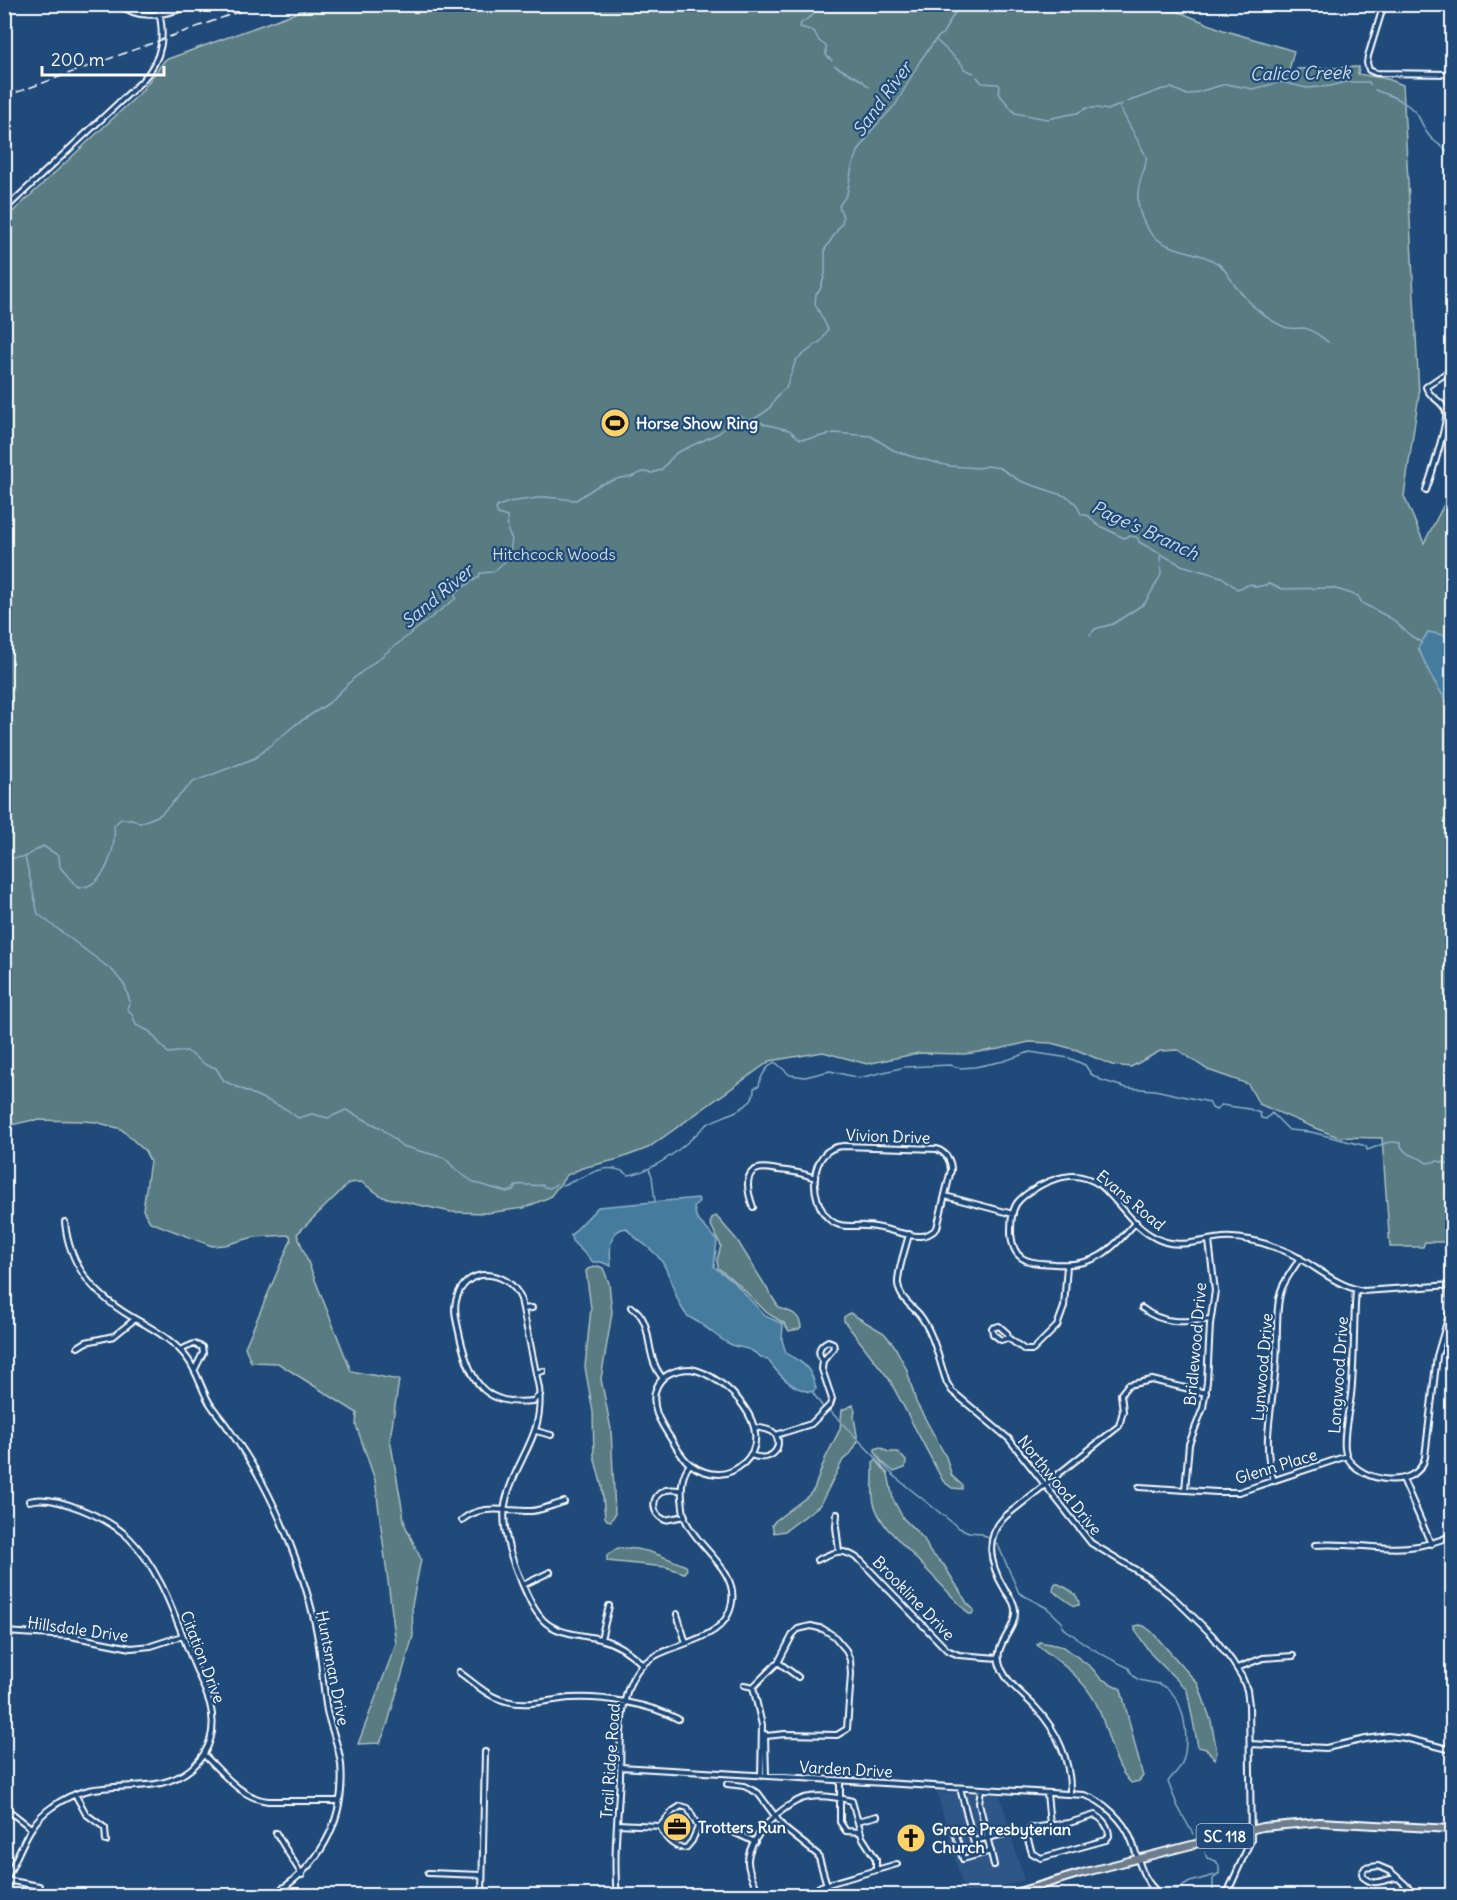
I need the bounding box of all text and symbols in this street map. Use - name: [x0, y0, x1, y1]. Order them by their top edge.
- scale bar: [42, 39, 164, 77]
- text: 200 m: [51, 48, 105, 71]
- water label: Sand River: [847, 55, 918, 141]
- water label: Calico Creek: [1250, 61, 1352, 85]
- sports icon: Horse Show Ring: [599, 407, 631, 439]
- place label: Horse Show Ring: [636, 413, 758, 434]
- water label: Page's Branch: [1088, 495, 1203, 565]
- park label: Hitchcock Woods: [492, 544, 616, 564]
- water label: Sand River: [396, 558, 480, 633]
- street label: Vivion Drive: [845, 1125, 931, 1147]
- street label: Evans Road: [1092, 1165, 1170, 1235]
- street label: Bridlewood Drive: [1180, 1281, 1210, 1407]
- street label: Lynwood Drive: [1247, 1312, 1277, 1422]
- street label: Longwood Drive: [1324, 1316, 1352, 1434]
- street label: Northwood Drive: [1014, 1431, 1106, 1539]
- street label: Glenn Place: [1233, 1444, 1319, 1488]
- street label: Brookline Drive: [869, 1552, 959, 1644]
- street label: Citation Drive: [176, 1608, 230, 1706]
- street label: Huntsman Drive: [312, 1609, 354, 1727]
- street label: Hillsdale Drive: [26, 1612, 130, 1646]
- street label: Trail Ridge Road: [596, 1703, 624, 1819]
- street label: Varden Drive: [799, 1757, 893, 1781]
- office icon: Trotters Run: [661, 1811, 693, 1843]
- place label: Trotters Run: [698, 1817, 786, 1837]
- place label: Grace Presbyterian Church: [932, 1819, 1071, 1857]
- church icon: Grace Presbyterian Church: [895, 1822, 927, 1854]
- road number: SC 118: [1196, 1824, 1254, 1848]

